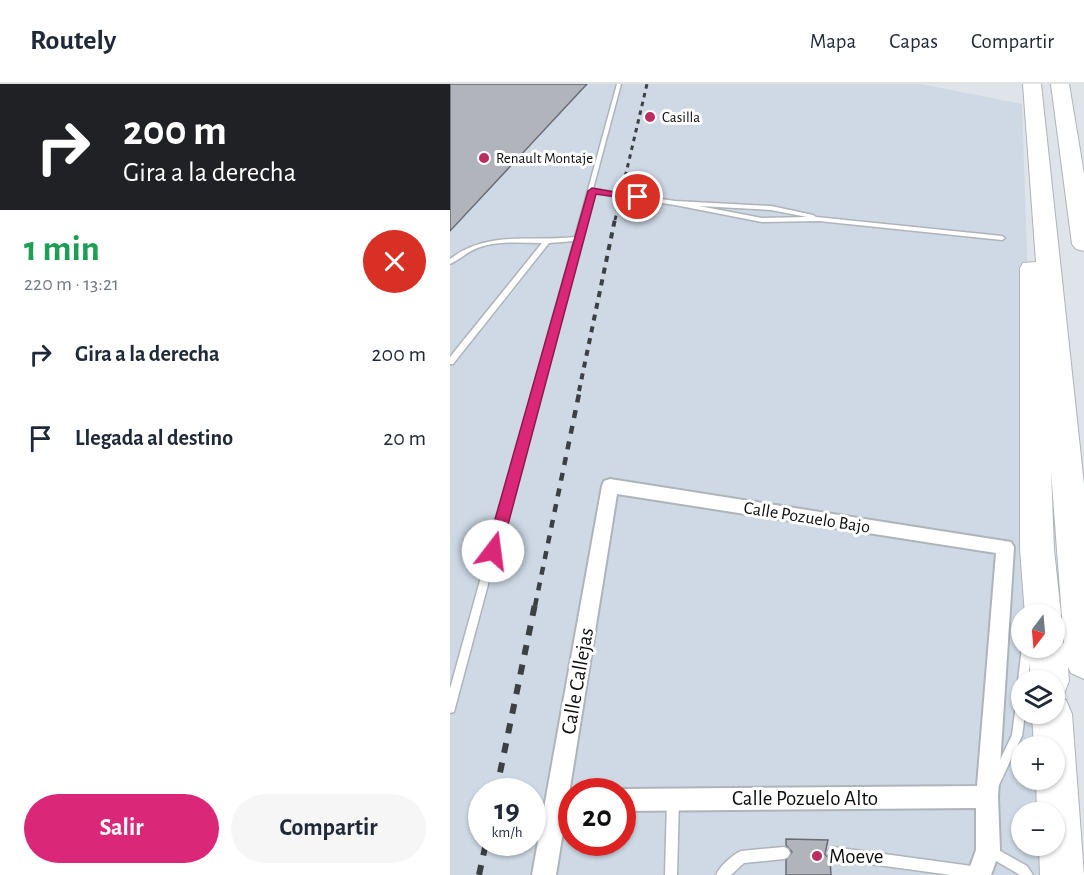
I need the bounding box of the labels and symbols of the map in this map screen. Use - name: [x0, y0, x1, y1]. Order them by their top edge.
- marker: Casilla: [643, 110, 657, 124]
- place label: Casilla: [662, 110, 700, 125]
- marker: Renault Montaje: [477, 151, 491, 165]
- place label: Renault Montaje: [496, 151, 593, 166]
- pin: [612, 171, 663, 222]
- street label: Calle Pozuelo Bajo: [742, 499, 871, 537]
- position arrow: [461, 519, 525, 583]
- north arrow: [1011, 604, 1065, 658]
- street label: Calle Callejas: [558, 626, 597, 736]
- speed limit sign: 20: [558, 778, 636, 856]
- street label: Calle Pozuelo Alto: [732, 788, 878, 809]
- place label: Moeve: [829, 846, 883, 867]
- marker: Moeve: [810, 849, 824, 863]

